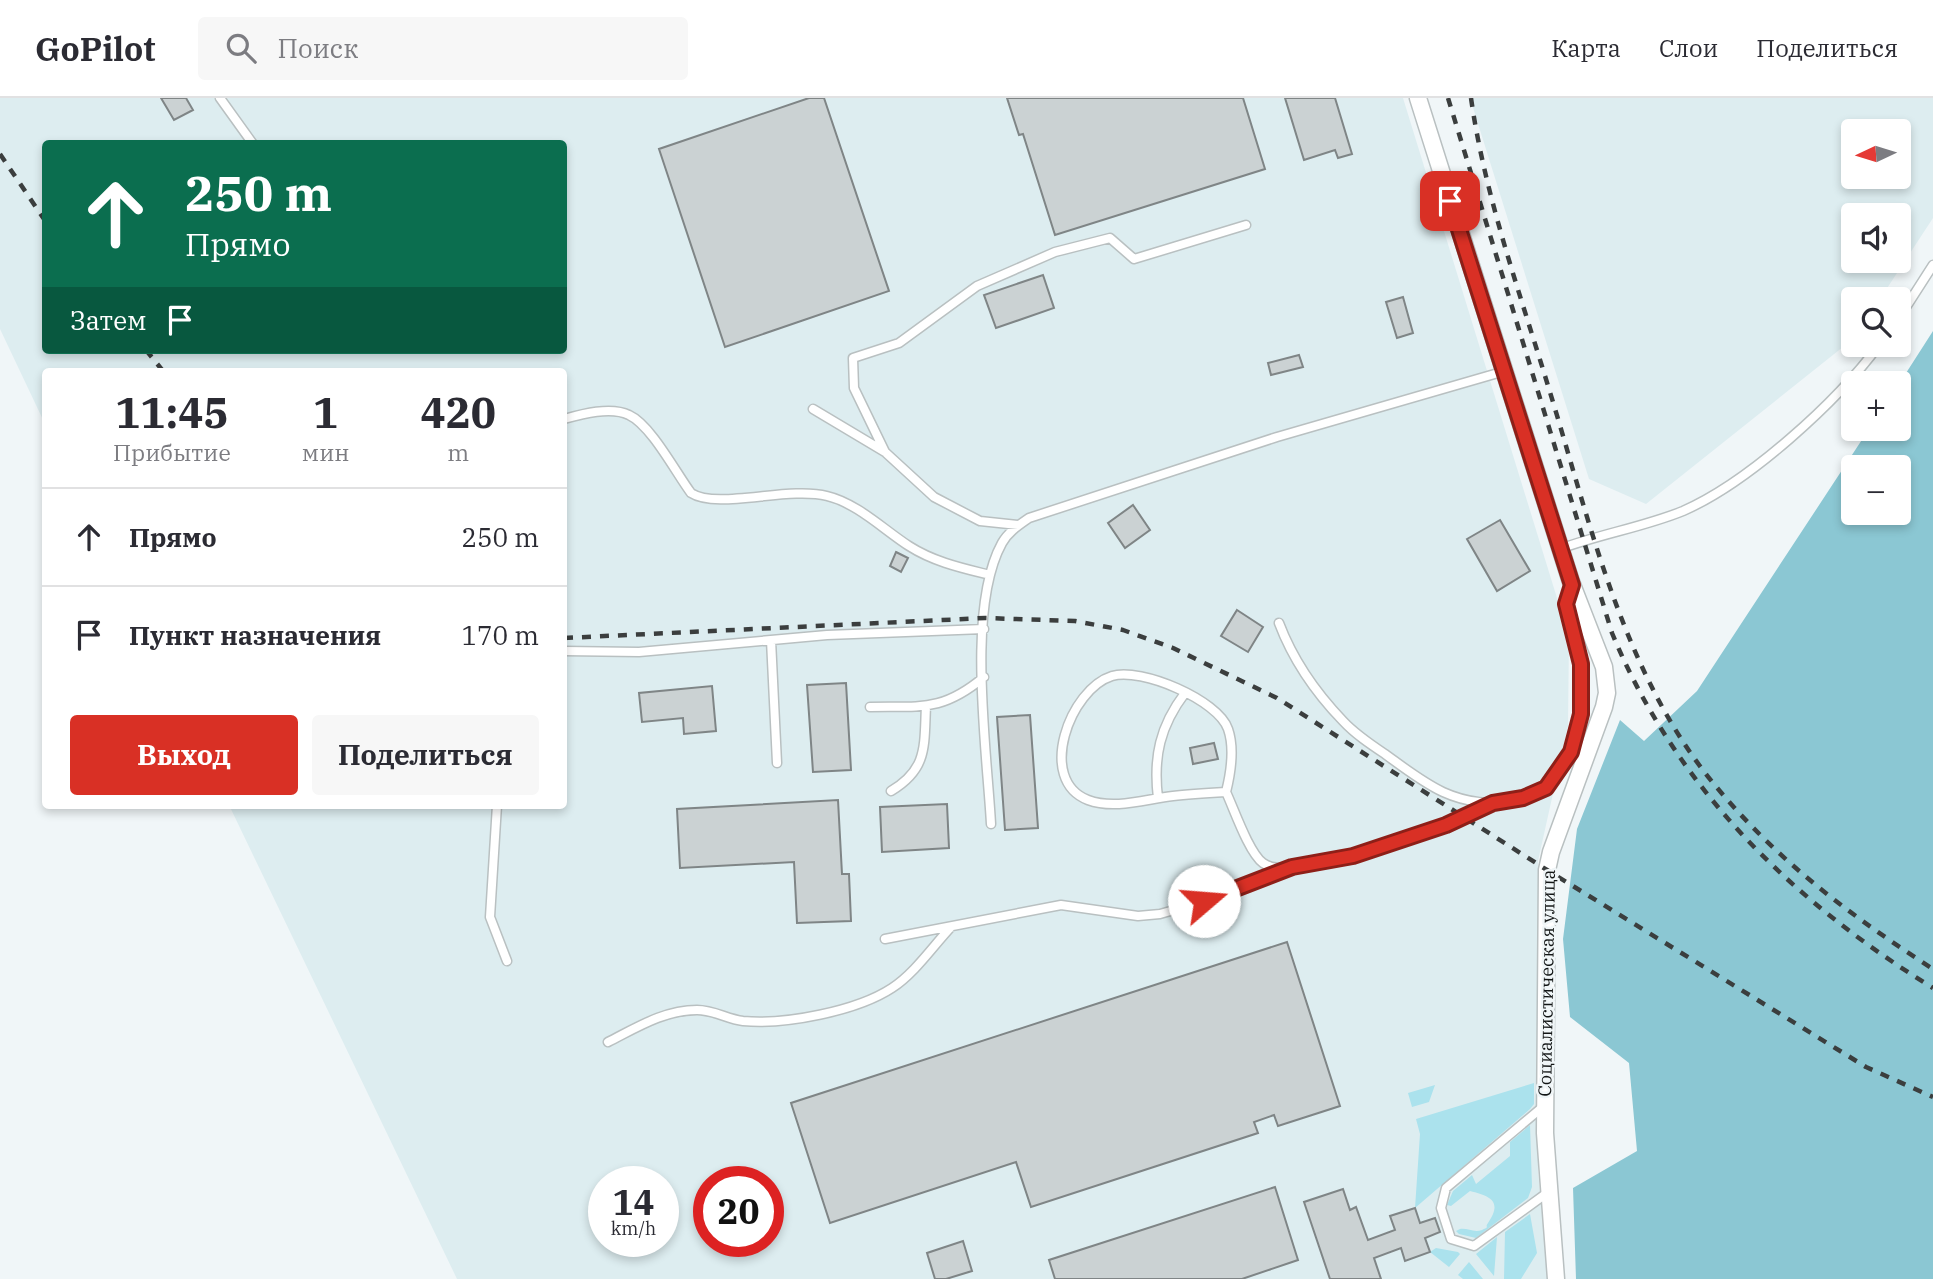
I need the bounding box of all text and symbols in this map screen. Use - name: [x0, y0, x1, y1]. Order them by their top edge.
- search box: [198, 17, 688, 80]
- text: GoPilot: [35, 27, 156, 70]
- icon: search: [222, 29, 260, 67]
- text: Поиск: [278, 31, 358, 65]
- text: Карта: [1551, 32, 1621, 64]
- text: Слои: [1659, 32, 1718, 64]
- text: Поделиться: [1756, 32, 1898, 64]
- north arrow: [1841, 119, 1911, 189]
- map controls: [1841, 119, 1911, 525]
- text: 250 m: [185, 161, 332, 224]
- icon: ahead: [70, 168, 161, 259]
- pin: [1420, 171, 1480, 231]
- icon: arrive: [1431, 182, 1469, 220]
- button: sound: [1841, 203, 1911, 273]
- text: Прямо: [185, 223, 290, 265]
- button: search: [1841, 287, 1911, 357]
- icon: arrive: [161, 301, 199, 339]
- text: Затем: [70, 303, 147, 337]
- button: +: [1841, 371, 1911, 441]
- text: 11:45: [115, 385, 229, 440]
- text: 1: [313, 385, 338, 440]
- text: 420: [420, 385, 496, 440]
- text: Прибытие: [113, 437, 231, 467]
- text: мин: [302, 437, 350, 467]
- text: m: [447, 437, 469, 467]
- button: −: [1841, 455, 1911, 525]
- icon: ahead: [70, 518, 108, 556]
- text: Прямо: [129, 520, 217, 554]
- text: 250 m: [461, 520, 539, 554]
- icon: arrive: [70, 616, 108, 654]
- text: Пункт назначения: [129, 618, 381, 652]
- text: 170 m: [461, 618, 539, 652]
- button: Выход: [70, 715, 298, 795]
- button: Поделиться: [312, 715, 539, 795]
- position arrow: [1167, 864, 1241, 938]
- street label: Социалистическая улица: [1533, 869, 1560, 1097]
- speed limit sign: 20: [693, 1166, 784, 1257]
- text: 14: [612, 1179, 655, 1225]
- text: km/h: [611, 1217, 656, 1240]

